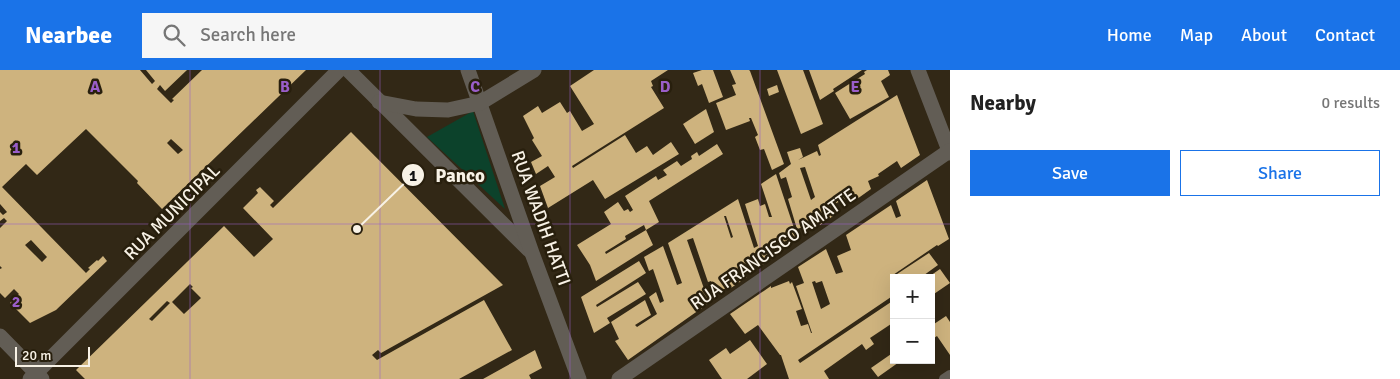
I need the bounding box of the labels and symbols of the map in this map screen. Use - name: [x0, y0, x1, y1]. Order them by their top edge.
- text: A: [90, 77, 101, 97]
- text: B: [280, 77, 290, 97]
- text: C: [470, 77, 480, 97]
- text: D: [660, 77, 671, 97]
- text: E: [850, 77, 860, 97]
- text: 1: [12, 138, 21, 158]
- street label: RUA WADIH HATTI: [506, 148, 576, 288]
- callout: Panco: [400, 158, 495, 192]
- street label: RUA MUNICIPAL: [119, 159, 225, 265]
- text: Panco: [435, 164, 485, 188]
- text: 1: [409, 167, 417, 185]
- street label: RUA FRANCISCO AMATTE: [686, 183, 860, 315]
- text: 2: [12, 292, 20, 312]
- scale bar: [15, 344, 90, 367]

